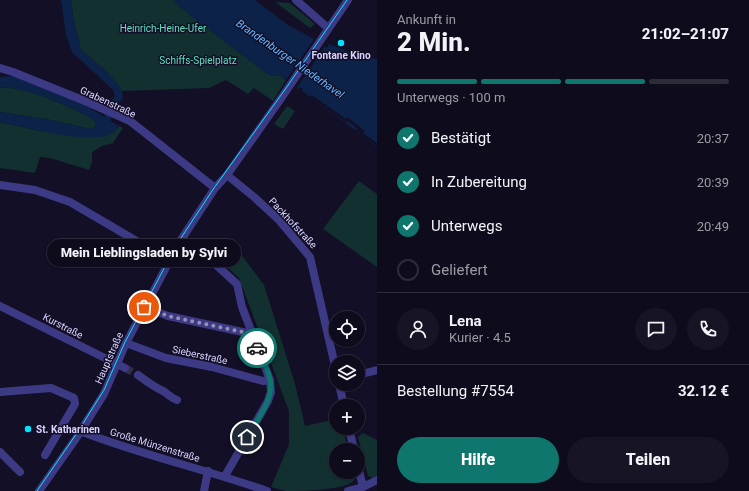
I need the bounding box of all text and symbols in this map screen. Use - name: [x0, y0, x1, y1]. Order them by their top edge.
- text: Ankunft in: [397, 12, 456, 27]
- water label: Brandenburger Niederhavel: [234, 17, 347, 101]
- park label: Heinrich-Heine-Ufer: [120, 23, 207, 34]
- text: 21:02–21:07: [642, 25, 729, 43]
- text: 2 Min.: [397, 27, 471, 57]
- marker: Fontane Kino: [336, 38, 346, 48]
- place label: Fontane Kino: [311, 50, 371, 61]
- park label: Schiffs-Spielplatz: [159, 55, 237, 66]
- street label: Grabenstraße: [78, 84, 138, 120]
- text: Unterwegs · 100 m: [397, 90, 505, 105]
- icon: check: [397, 127, 419, 149]
- text: Bestätigt: [431, 129, 491, 147]
- text: 20:37: [697, 131, 729, 146]
- icon: check: [397, 171, 419, 193]
- text: In Zubereitung: [431, 173, 527, 191]
- text: 20:39: [697, 175, 729, 190]
- street label: Packhofstraße: [267, 195, 319, 251]
- icon: check: [397, 215, 419, 237]
- text: Unterwegs: [431, 217, 502, 235]
- text: 20:49: [697, 219, 729, 234]
- callout: Mein Lieblingsladen by Sylvi: [47, 239, 241, 267]
- text: Mein Lieblingsladen by Sylvi: [61, 245, 227, 260]
- text: Geliefert: [431, 261, 488, 279]
- pin: [127, 290, 161, 324]
- icon: bag: [133, 296, 155, 318]
- button: person: [397, 308, 439, 350]
- button: chat: [635, 308, 677, 350]
- button: phone: [687, 308, 729, 350]
- street label: Kurstraße: [41, 311, 85, 341]
- map controls: [329, 311, 365, 479]
- button: locate: [329, 311, 365, 347]
- text: Lena: [449, 312, 482, 330]
- courier: [237, 328, 277, 368]
- text: Kurier · 4.5: [449, 330, 511, 345]
- street label: Hauptstraße: [93, 331, 125, 385]
- icon: car: [246, 337, 268, 359]
- street label: Sieberstraße: [171, 344, 229, 366]
- button: layers: [329, 355, 365, 391]
- text: Bestellung #7554: [397, 382, 514, 400]
- text: 32.12 €: [678, 382, 729, 400]
- button: +: [329, 399, 365, 435]
- pin: [230, 420, 264, 454]
- marker: St. Katharinen: [23, 424, 33, 434]
- place label: St. Katharinen: [36, 424, 100, 435]
- street label: Große Münzenstraße: [109, 426, 201, 464]
- icon: home: [236, 426, 258, 448]
- button: Hilfe: [397, 437, 559, 483]
- button: Teilen: [567, 437, 729, 483]
- button: −: [329, 443, 365, 479]

